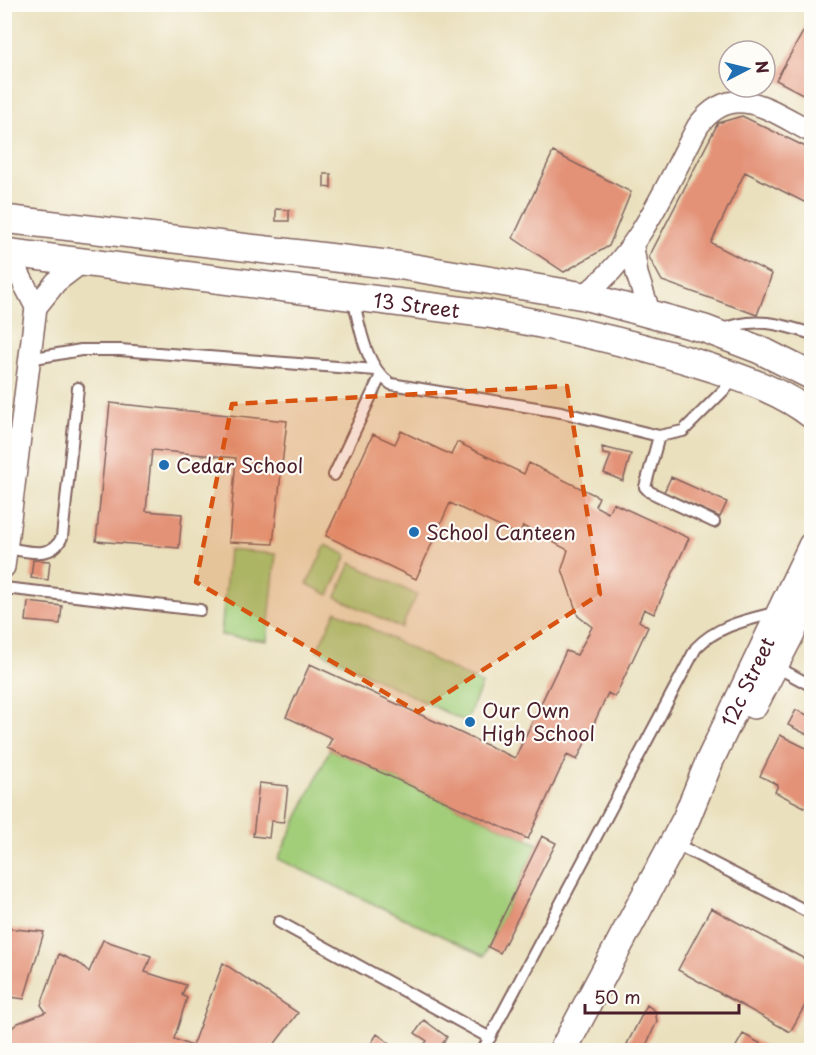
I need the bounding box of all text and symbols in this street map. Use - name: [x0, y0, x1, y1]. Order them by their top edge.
- north arrow: [717, 39, 777, 99]
- text: N: [750, 59, 776, 75]
- street label: 13 Street: [372, 284, 462, 325]
- place label: Cedar School: [176, 450, 303, 480]
- marker: Cedar School: [157, 458, 171, 472]
- place label: School Canteen: [426, 517, 576, 547]
- marker: School Canteen: [407, 525, 421, 539]
- street label: 12c Street: [713, 632, 782, 732]
- place label: Our Own High School: [482, 695, 595, 748]
- marker: Our Own High School: [463, 715, 477, 729]
- scale bar: [585, 977, 740, 1015]
- text: 50 m: [594, 983, 641, 1010]

